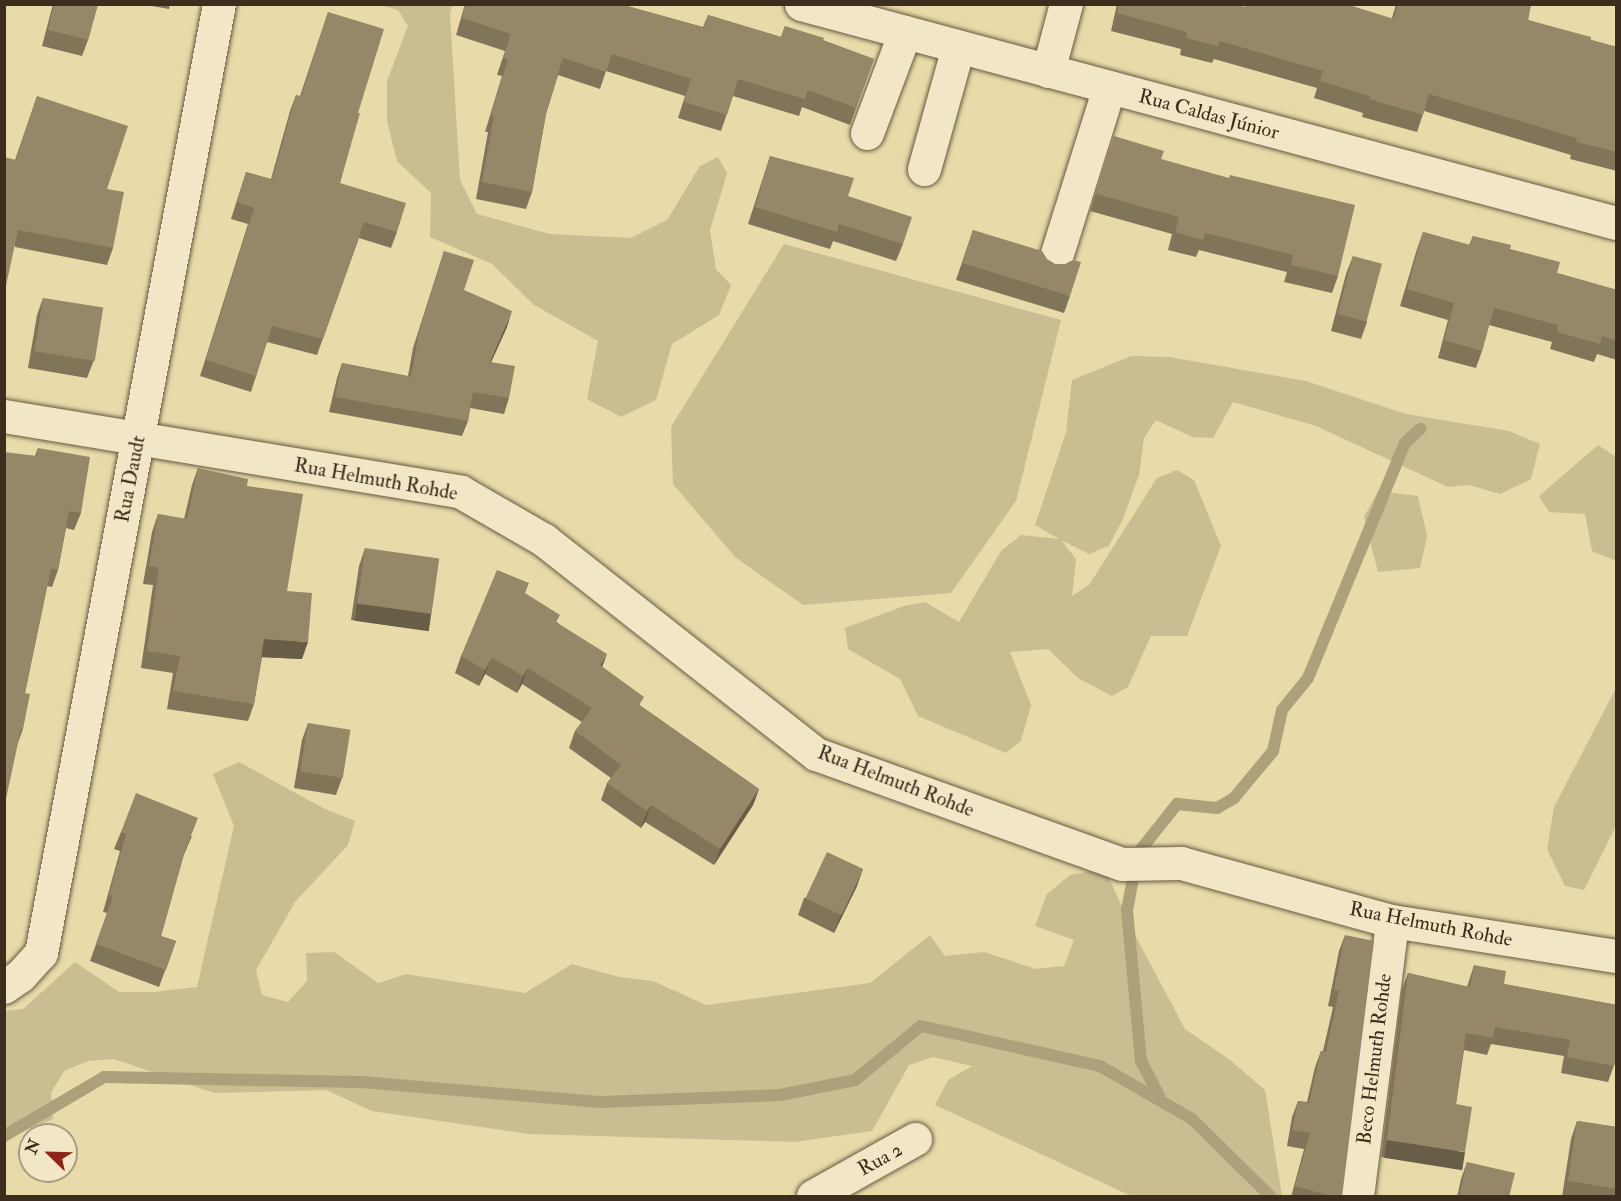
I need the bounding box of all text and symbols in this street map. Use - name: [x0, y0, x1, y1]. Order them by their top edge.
- street label: Rua Caldas Júnior: [1136, 84, 1282, 144]
- street label: Rua Daudt: [110, 434, 150, 524]
- street label: Rua Helmuth Rohde: [292, 453, 460, 505]
- street label: Rua Helmuth Rohde: [814, 740, 978, 822]
- street label: Rua Helmuth Rohde: [1347, 896, 1515, 952]
- street label: Beco Helmuth Rohde: [1352, 972, 1396, 1146]
- north arrow: [18, 1123, 78, 1183]
- text: N: [21, 1136, 45, 1157]
- street label: Rua 2: [854, 1137, 906, 1181]

